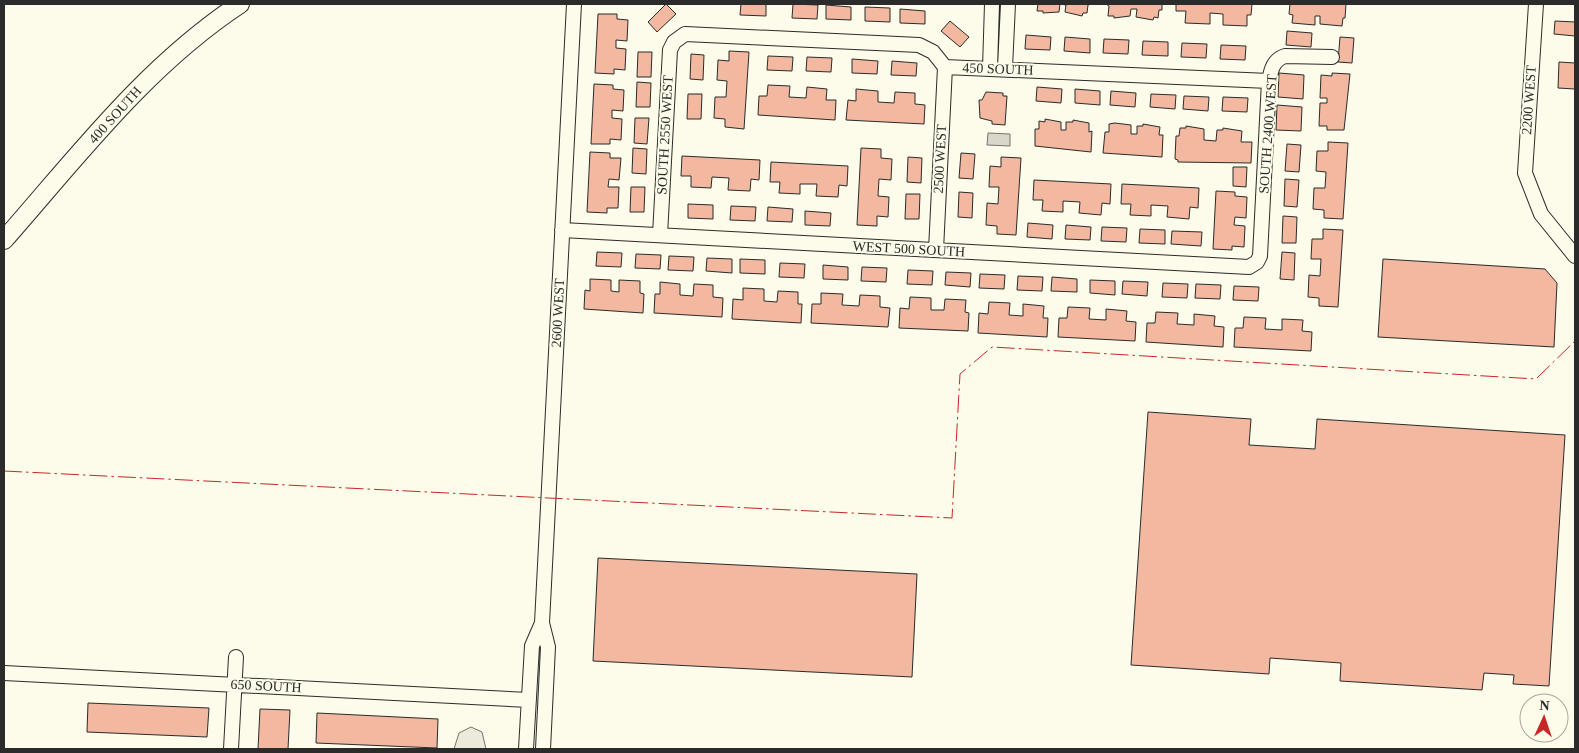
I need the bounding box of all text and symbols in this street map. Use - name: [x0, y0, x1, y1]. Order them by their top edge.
- street label: 450 SOUTH: [962, 60, 1034, 78]
- street label: 2200 WEST: [1519, 64, 1539, 135]
- street label: SOUTH 2400 WEST: [1256, 73, 1280, 194]
- street label: SOUTH 2550 WEST: [654, 74, 676, 195]
- street label: 400 SOUTH: [86, 84, 144, 146]
- street label: 2500 WEST: [931, 124, 949, 194]
- street label: WEST 500 SOUTH: [852, 239, 966, 259]
- street label: 2600 WEST: [549, 278, 567, 348]
- street label: 650 SOUTH: [230, 677, 302, 695]
- north arrow: [1519, 693, 1569, 743]
- text: N: [1539, 698, 1550, 713]

